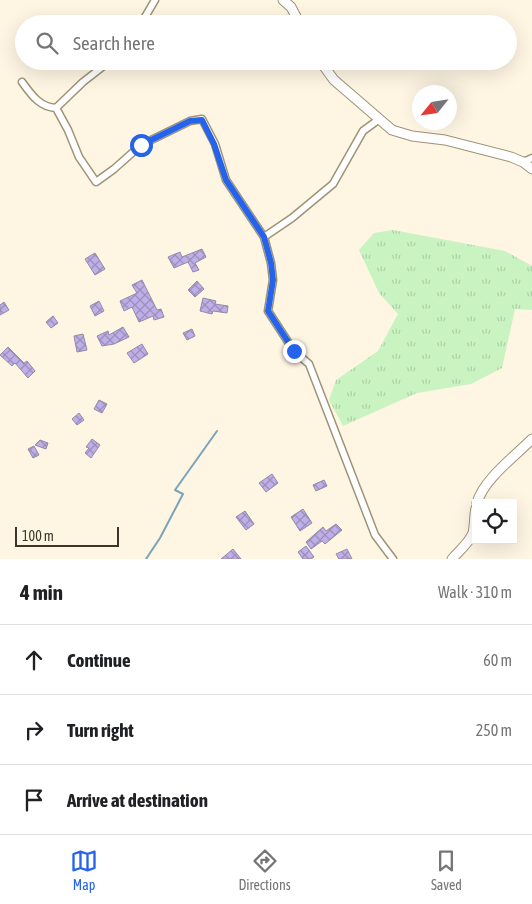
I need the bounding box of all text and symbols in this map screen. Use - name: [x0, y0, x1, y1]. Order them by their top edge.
- search box: [15, 15, 517, 70]
- icon: search: [33, 29, 61, 57]
- text: Search here: [73, 32, 155, 54]
- north arrow: [412, 85, 457, 130]
- route start: [130, 134, 153, 157]
- route end: [283, 340, 306, 363]
- map controls: [472, 499, 517, 544]
- button: locate: [472, 499, 517, 544]
- scale bar: [15, 524, 119, 547]
- text: 100 m: [22, 528, 54, 544]
- text: 4 min: [20, 580, 63, 604]
- text: Walk · 310 m: [438, 583, 512, 601]
- icon: ahead: [20, 646, 48, 674]
- text: Continue: [67, 649, 131, 671]
- text: 60 m: [483, 651, 512, 669]
- icon: right: [20, 716, 48, 744]
- text: Turn right: [67, 719, 134, 741]
- text: 250 m: [476, 721, 512, 739]
- icon: arrive: [20, 786, 48, 814]
- text: Arrive at destination: [67, 789, 208, 811]
- tab: Map: [70, 847, 98, 893]
- tab: Directions: [238, 847, 291, 893]
- tab: Saved: [431, 847, 462, 893]

